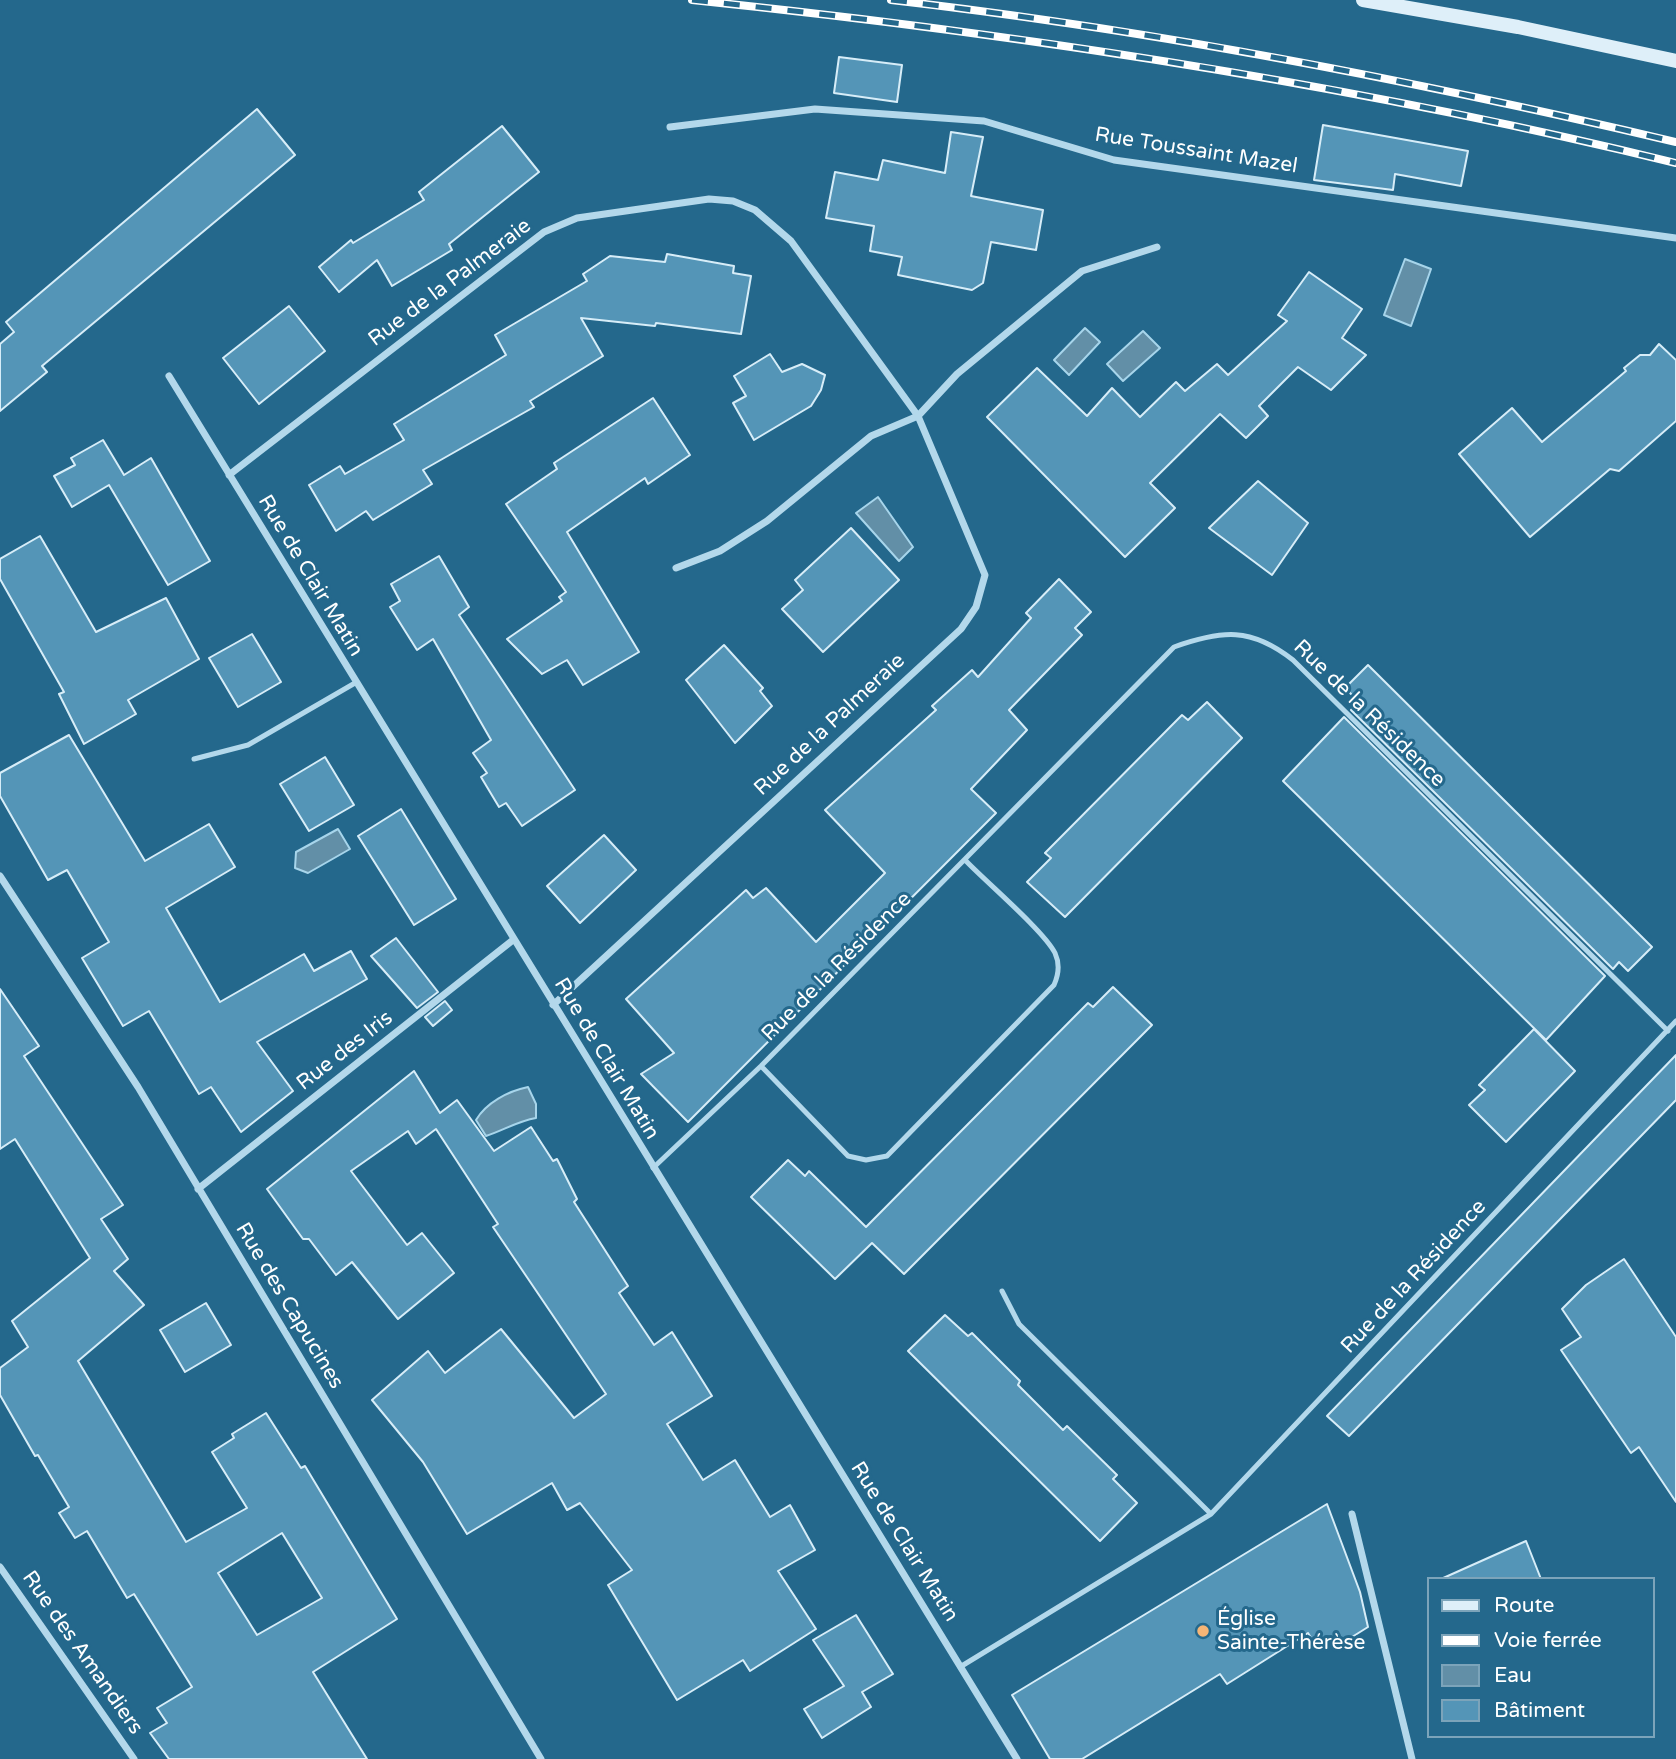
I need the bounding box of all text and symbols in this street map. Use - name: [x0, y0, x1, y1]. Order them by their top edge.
- street label: Rue Toussaint Mazel: [1093, 123, 1299, 179]
- street label: Rue de la Palmeraie: [364, 214, 536, 352]
- street label: Rue de Clair Matin: [252, 491, 368, 661]
- street label: Rue de la Résidence: [1288, 635, 1450, 793]
- street label: Rue de la Palmeraie: [749, 649, 911, 801]
- street label: Rue de la Résidence: [757, 887, 917, 1047]
- street label: Rue de Clair Matin: [548, 974, 664, 1144]
- street label: Rue des Iris: [292, 1006, 398, 1096]
- street label: Rue de la Résidence: [1336, 1195, 1492, 1359]
- street label: Rue des Capucines: [229, 1218, 349, 1394]
- street label: Rue de Clair Matin: [845, 1457, 963, 1627]
- street label: Rue des Amandiers: [16, 1566, 148, 1740]
- legend: [1428, 1577, 1655, 1738]
- text: Route: [1494, 1593, 1554, 1618]
- place label: Église Sainte-Thérèse: [1217, 1606, 1365, 1656]
- marker: Église Sainte-Thérèse: [1195, 1623, 1211, 1639]
- text: Voie ferrée: [1494, 1628, 1602, 1653]
- text: Eau: [1494, 1663, 1532, 1688]
- text: Bâtiment: [1494, 1698, 1585, 1723]

